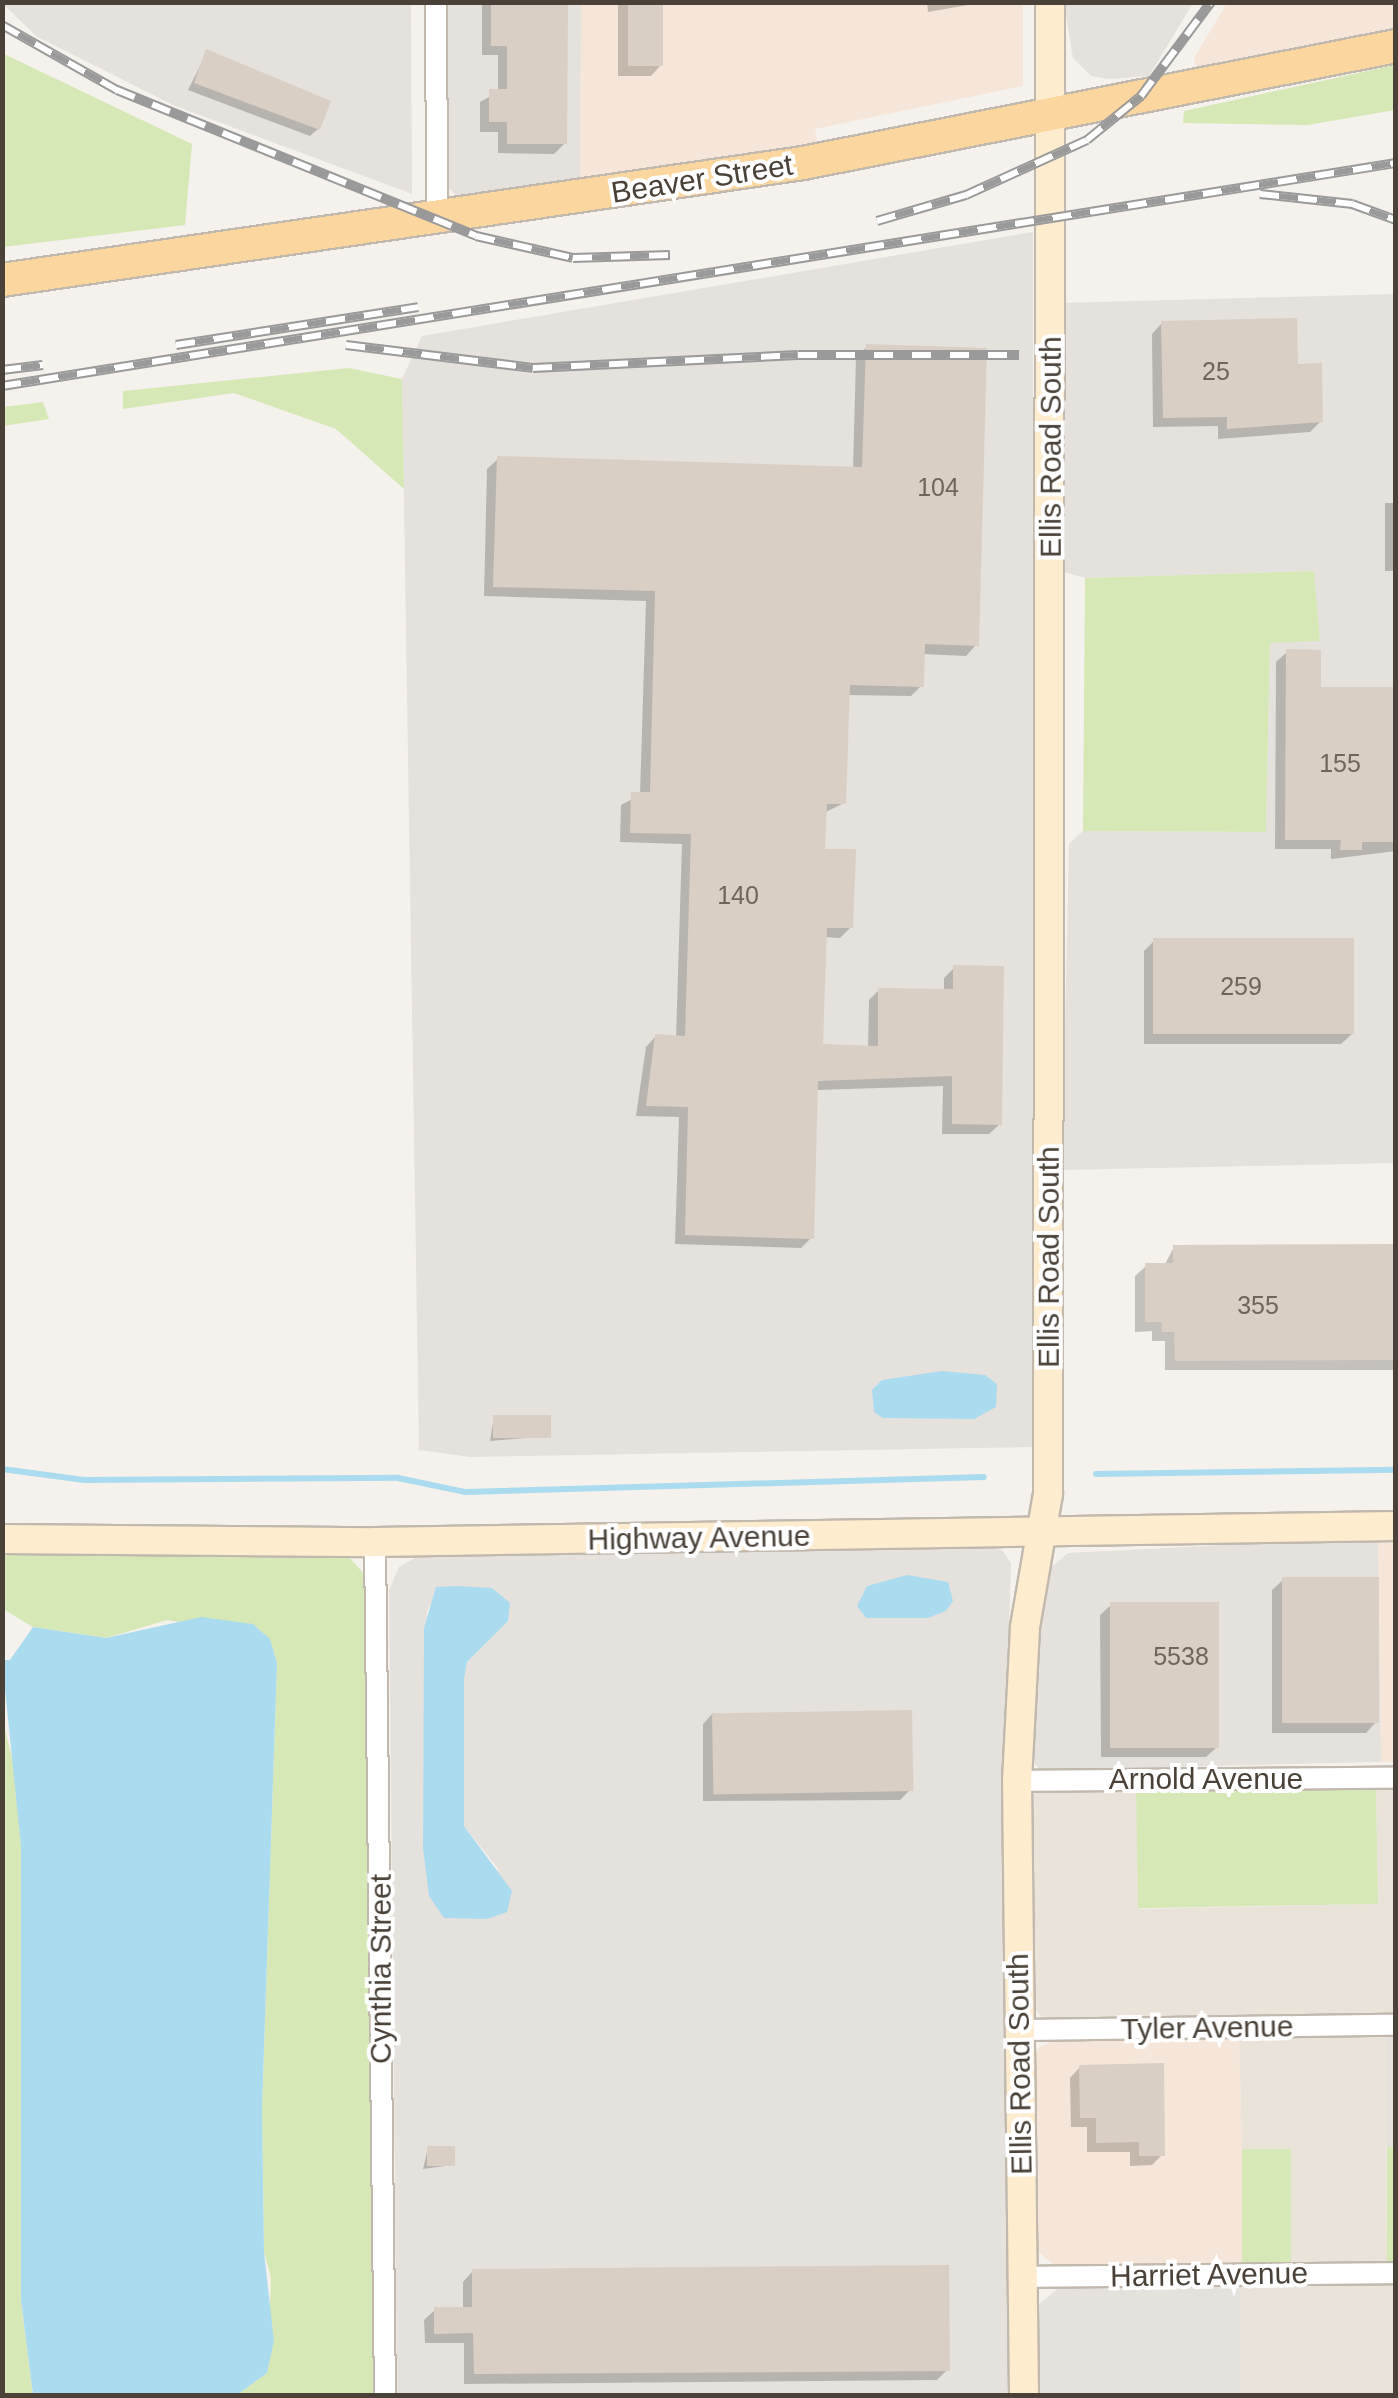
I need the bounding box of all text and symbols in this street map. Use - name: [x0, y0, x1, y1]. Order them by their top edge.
- street label: Beaver Street: [609, 147, 795, 211]
- street label: Ellis Road South: [1033, 336, 1069, 558]
- house number: 25: [1202, 356, 1230, 386]
- house number: 104: [917, 472, 959, 502]
- house number: 155: [1319, 748, 1361, 778]
- house number: 140: [717, 880, 759, 910]
- house number: 259: [1220, 971, 1262, 1001]
- street label: Ellis Road South: [1031, 1146, 1067, 1368]
- house number: 355: [1237, 1290, 1279, 1320]
- street label: Highway Avenue: [586, 1518, 812, 1558]
- house number: 5538: [1153, 1641, 1209, 1671]
- street label: Arnold Avenue: [1108, 1761, 1304, 1797]
- street label: Cynthia Street: [363, 1874, 399, 2064]
- street label: Ellis Road South: [1000, 1953, 1040, 2175]
- street label: Tyler Avenue: [1119, 2008, 1295, 2048]
- street label: Harriet Avenue: [1109, 2255, 1309, 2295]

